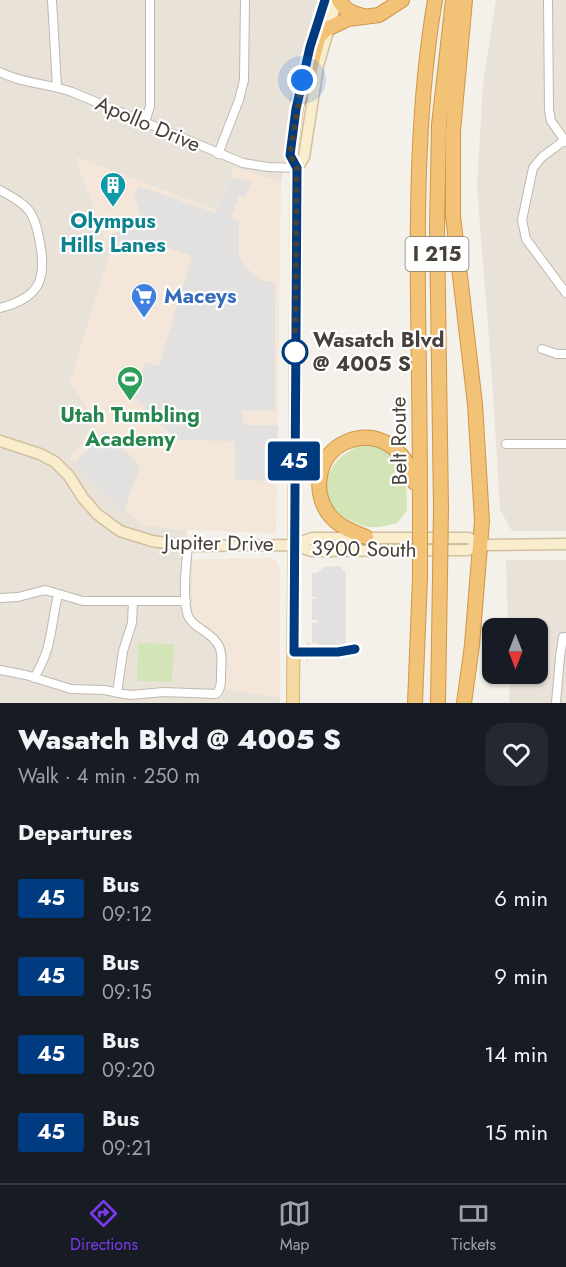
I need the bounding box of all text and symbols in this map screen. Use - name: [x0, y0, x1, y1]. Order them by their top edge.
- your location: [287, 65, 317, 95]
- street label: Apollo Drive: [91, 88, 205, 160]
- building icon: Olympus Hills Lanes: [98, 170, 128, 208]
- place label: Olympus Hills Lanes: [60, 206, 166, 260]
- road number: I 215: [406, 237, 468, 271]
- supermarket icon: Maceys: [129, 281, 159, 319]
- place label: Maceys: [164, 281, 237, 311]
- place label: Wasatch Blvd @ 4005 S: [313, 325, 444, 379]
- marker: Wasatch Blvd @ 4005 S: [282, 339, 308, 365]
- sports icon: Utah Tumbling Academy: [115, 364, 145, 402]
- street label: Belt Route: [383, 396, 415, 486]
- place label: Utah Tumbling Academy: [60, 400, 200, 454]
- line badge: 45: [267, 442, 321, 480]
- text: 45: [280, 446, 308, 476]
- street label: Jupiter Drive: [161, 527, 274, 559]
- street label: 3900 South: [311, 533, 417, 565]
- north arrow: [482, 618, 548, 684]
- map controls: [482, 618, 548, 684]
- text: Wasatch Blvd @ 4005 S: [18, 719, 341, 760]
- button: heart: [485, 723, 548, 786]
- text: Walk · 4 min · 250 m: [18, 762, 200, 791]
- text: Departures: [18, 816, 132, 848]
- text: Bus: [102, 868, 139, 900]
- text: 6 min: [494, 882, 548, 914]
- text: 45: [37, 883, 65, 913]
- text: 09:12: [102, 900, 152, 929]
- text: Bus: [102, 946, 139, 978]
- text: 9 min: [494, 960, 548, 992]
- text: 45: [37, 961, 65, 991]
- text: 09:15: [102, 978, 152, 1007]
- text: Bus: [102, 1024, 139, 1056]
- text: 14 min: [484, 1038, 548, 1070]
- text: 45: [37, 1039, 65, 1069]
- text: 09:20: [102, 1056, 155, 1085]
- text: Bus: [102, 1102, 139, 1134]
- text: 15 min: [485, 1116, 548, 1148]
- text: 45: [37, 1117, 65, 1147]
- text: 09:21: [102, 1134, 152, 1163]
- tab: Directions: [70, 1197, 138, 1256]
- tab: Map: [278, 1197, 311, 1256]
- tab: Tickets: [451, 1197, 496, 1256]

